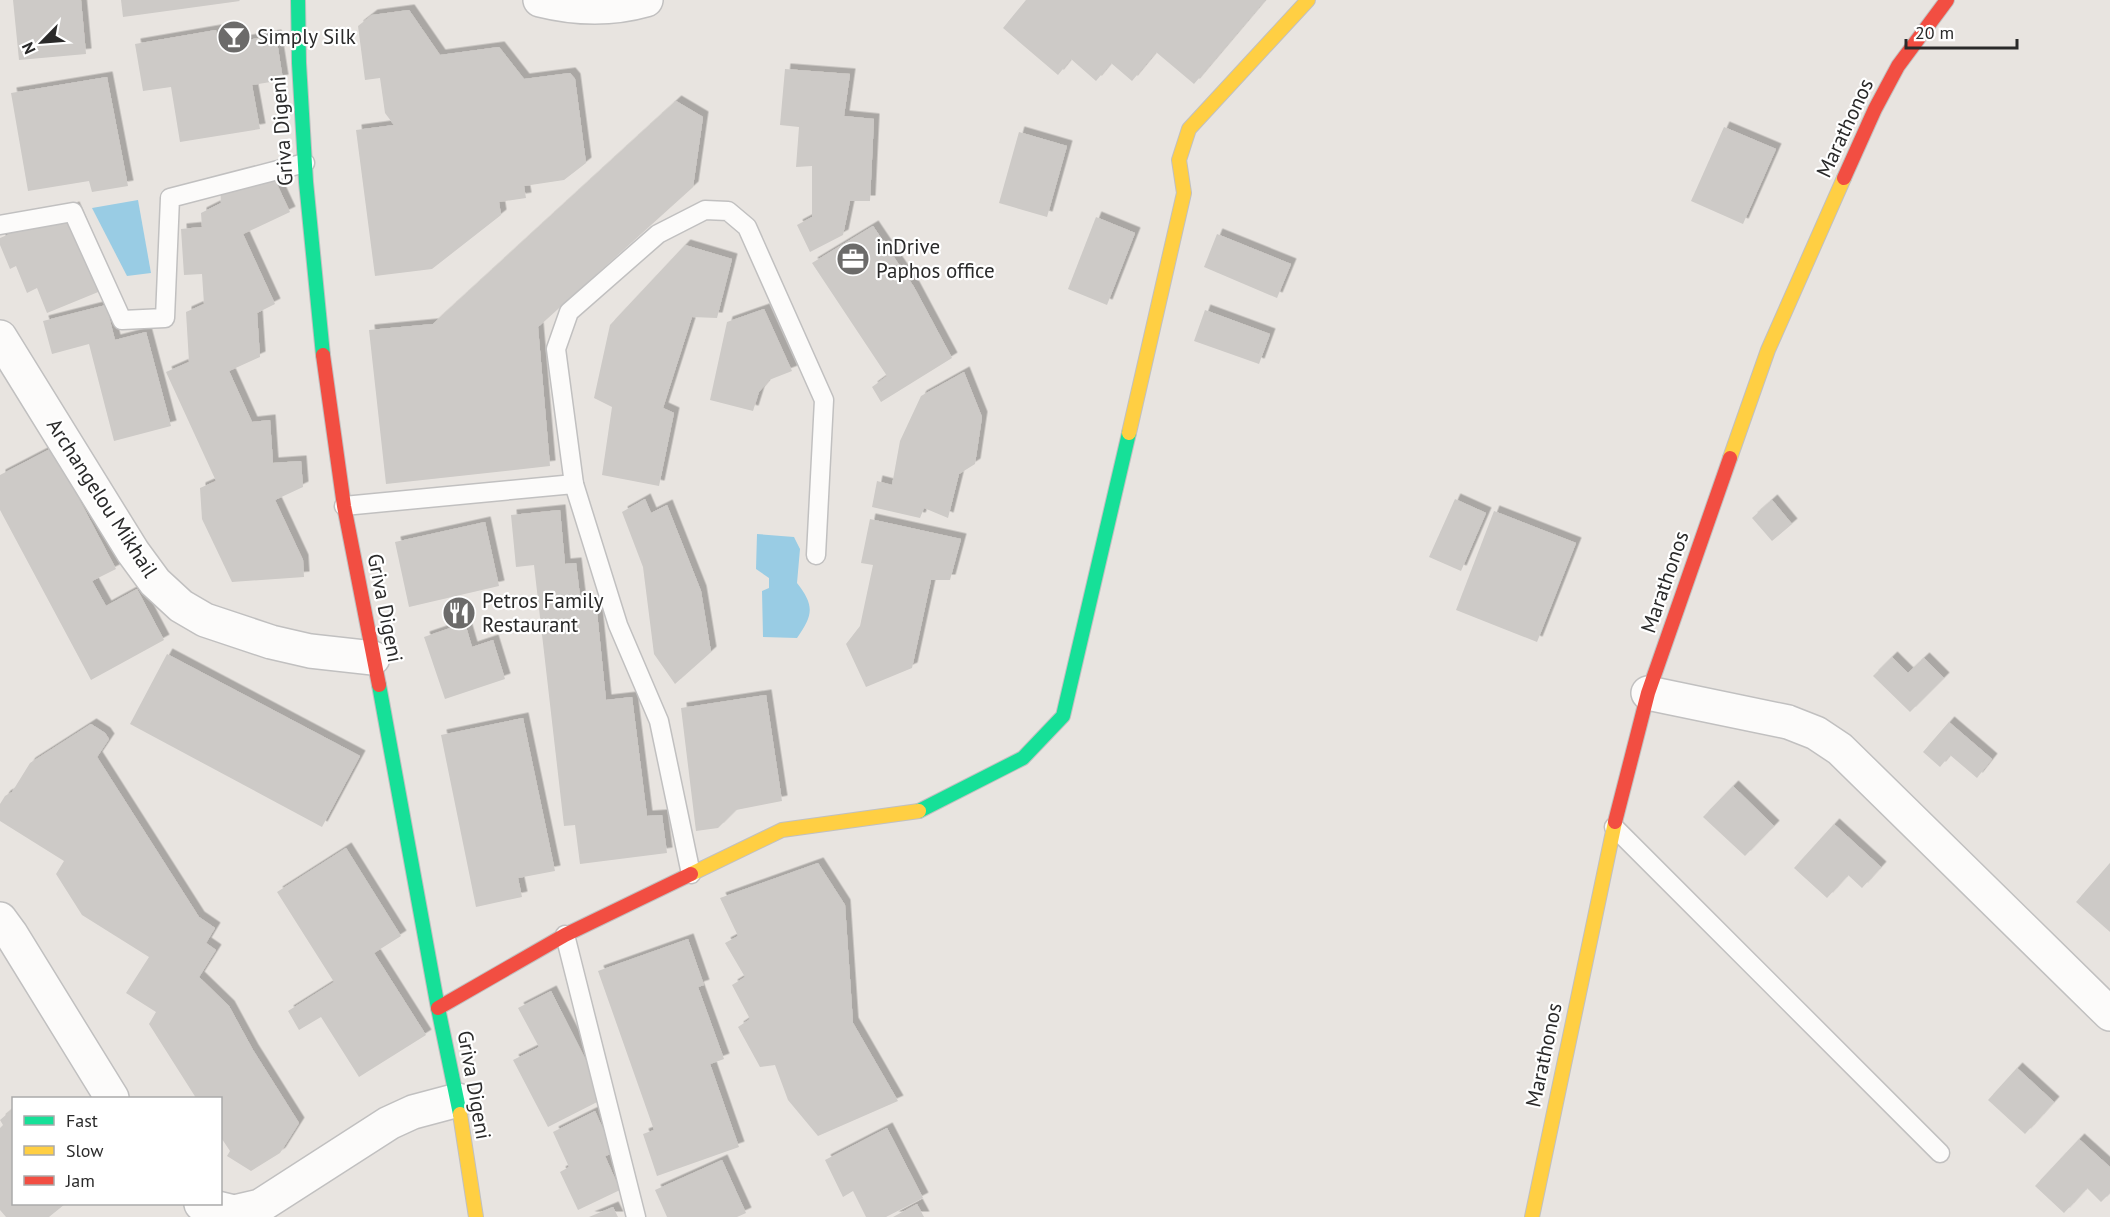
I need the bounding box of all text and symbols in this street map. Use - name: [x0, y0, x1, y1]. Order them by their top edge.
- north arrow: [12, 12, 72, 72]
- scale bar: [1906, 12, 2017, 50]
- bar icon: Simply Silk: [216, 19, 252, 55]
- text: 20 m: [1915, 21, 1954, 44]
- place label: Simply Silk: [257, 23, 356, 50]
- text: N: [17, 39, 40, 57]
- street label: Marathonos: [1810, 74, 1879, 182]
- street label: Griva Digeni: [264, 75, 299, 187]
- place label: inDrive Paphos office: [876, 233, 995, 284]
- office icon: inDrive Paphos office: [835, 241, 871, 277]
- street label: Archangelou Mikhail: [41, 413, 164, 582]
- street label: Marathonos: [1635, 527, 1695, 636]
- street label: Griva Digeni: [362, 551, 409, 665]
- place label: Petros Family Restaurant: [482, 587, 604, 638]
- restaurant icon: Petros Family Restaurant: [441, 595, 477, 631]
- street label: Marathonos: [1519, 1000, 1568, 1110]
- street label: Griva Digeni: [452, 1028, 497, 1142]
- legend: [12, 1097, 222, 1205]
- text: Fast: [66, 1109, 98, 1132]
- text: Slow: [66, 1139, 104, 1162]
- text: Jam: [65, 1169, 95, 1192]

